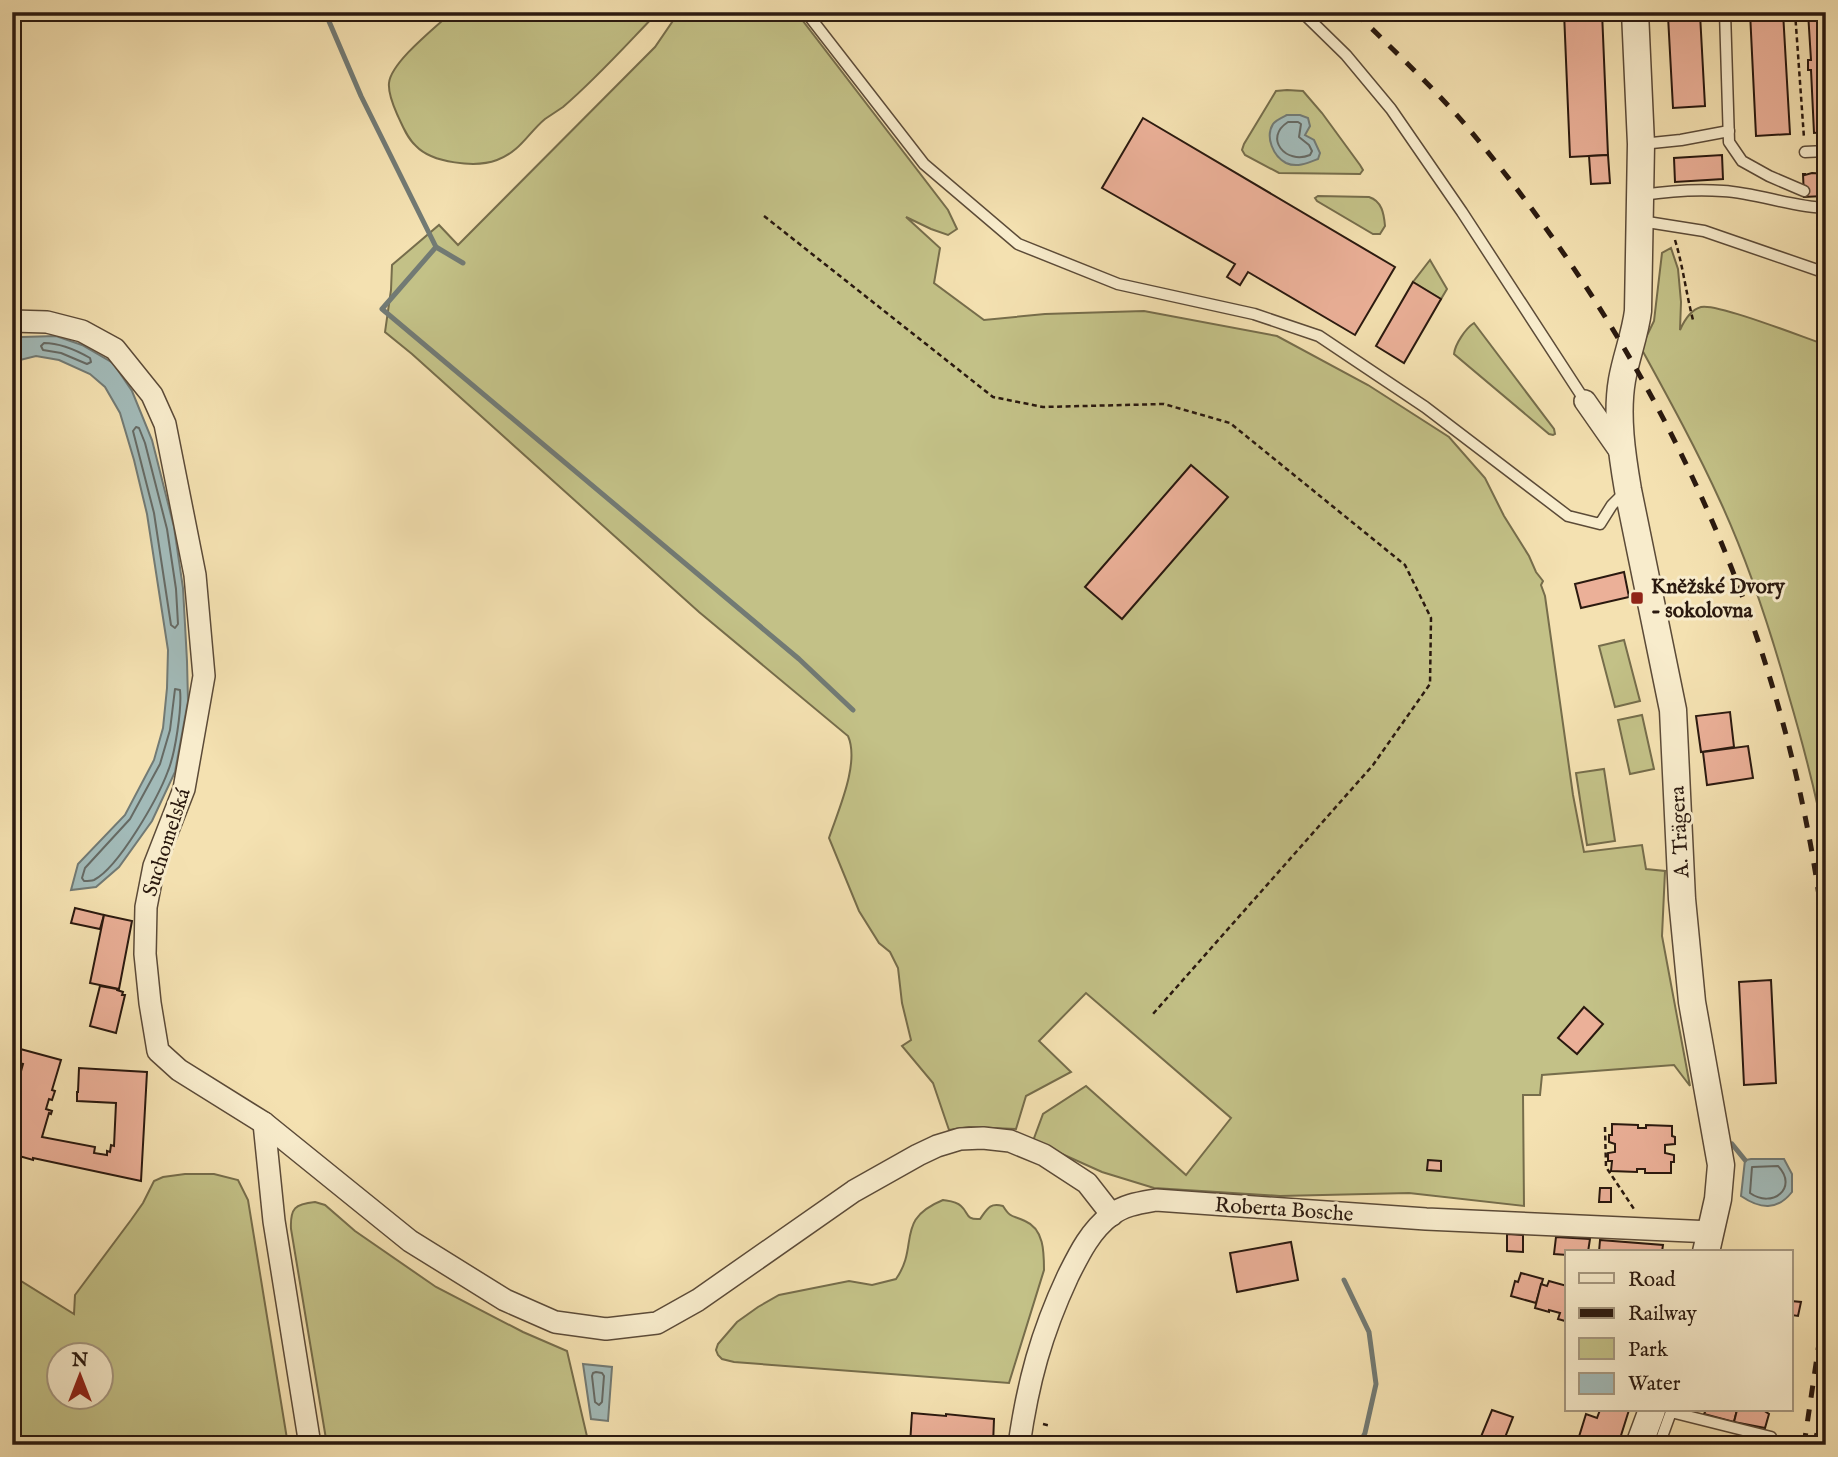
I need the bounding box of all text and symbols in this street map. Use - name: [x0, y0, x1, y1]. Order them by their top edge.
- place label: Kněžské Dvory - sokolovna: [1651, 574, 1785, 625]
- marker: Kněžské Dvory - sokolovna: [1629, 590, 1645, 606]
- street label: Suchomelská: [137, 784, 198, 900]
- street label: A. Trägera: [1665, 784, 1696, 880]
- street label: Roberta Bosche: [1214, 1192, 1355, 1229]
- legend: [1565, 1250, 1792, 1412]
- text: Road: [1628, 1267, 1676, 1294]
- text: Railway: [1628, 1301, 1698, 1328]
- text: Park: [1628, 1337, 1669, 1364]
- north arrow: [46, 1342, 116, 1412]
- text: N: [71, 1349, 89, 1373]
- text: Water: [1628, 1371, 1681, 1398]

